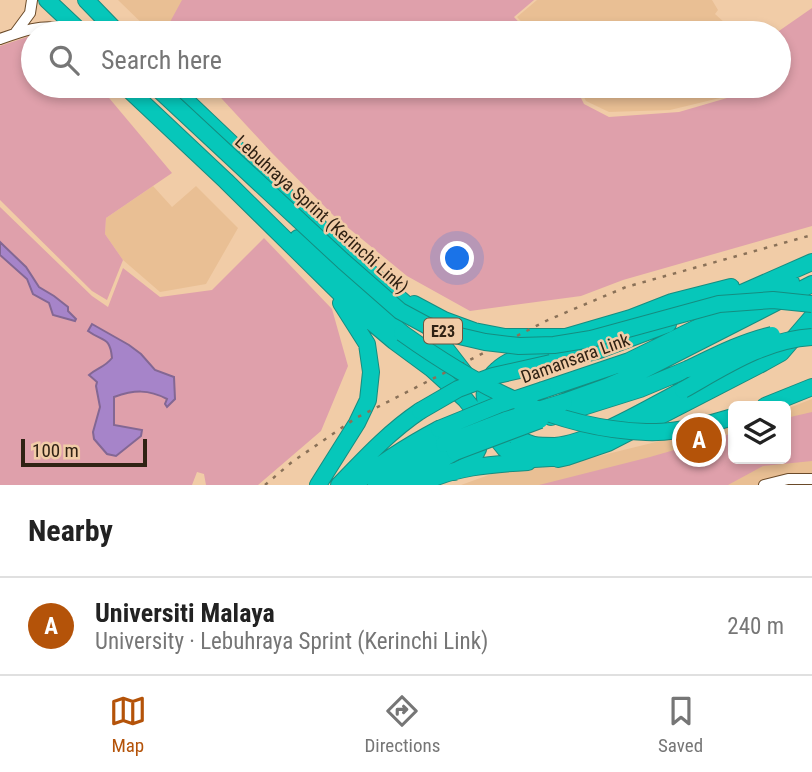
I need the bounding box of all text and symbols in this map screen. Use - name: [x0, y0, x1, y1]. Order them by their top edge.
- search box: [21, 21, 791, 98]
- icon: search: [45, 41, 83, 79]
- text: Search here: [101, 45, 222, 75]
- street label: Lebuhraya Sprint (Kerinchi Link): [230, 131, 413, 298]
- your location: [440, 241, 474, 275]
- road number: E23: [424, 318, 462, 344]
- street label: Damansara Link: [518, 329, 632, 387]
- map controls: [728, 401, 791, 464]
- button: layers: [728, 401, 791, 464]
- pin: A: [676, 414, 722, 466]
- scale bar: [21, 436, 147, 468]
- text: 100 m: [32, 439, 79, 462]
- text: Nearby: [28, 513, 113, 548]
- text: Universiti Malaya: [95, 598, 275, 628]
- text: A: [44, 613, 58, 640]
- text: 240 m: [727, 613, 784, 640]
- text: University · Lebuhraya Sprint (Kerinchi Link): [95, 628, 488, 655]
- tab: Map: [109, 692, 147, 757]
- tab: Directions: [364, 692, 440, 757]
- tab: Saved: [658, 692, 703, 757]

